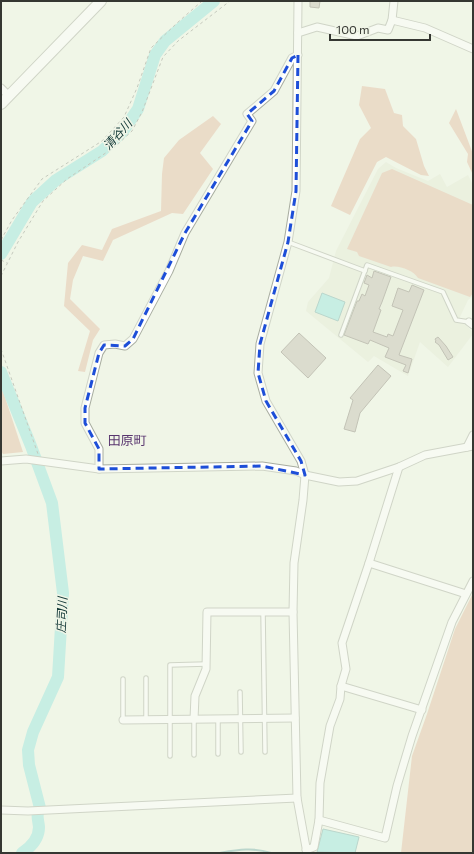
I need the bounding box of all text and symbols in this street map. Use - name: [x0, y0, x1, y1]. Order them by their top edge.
- scale bar: [330, 16, 430, 42]
- text: 100 m: [336, 22, 370, 36]
- water label: 清谷川: [100, 114, 136, 152]
- district label: 田原町: [107, 432, 147, 448]
- water label: 庄司川: [53, 595, 69, 633]

